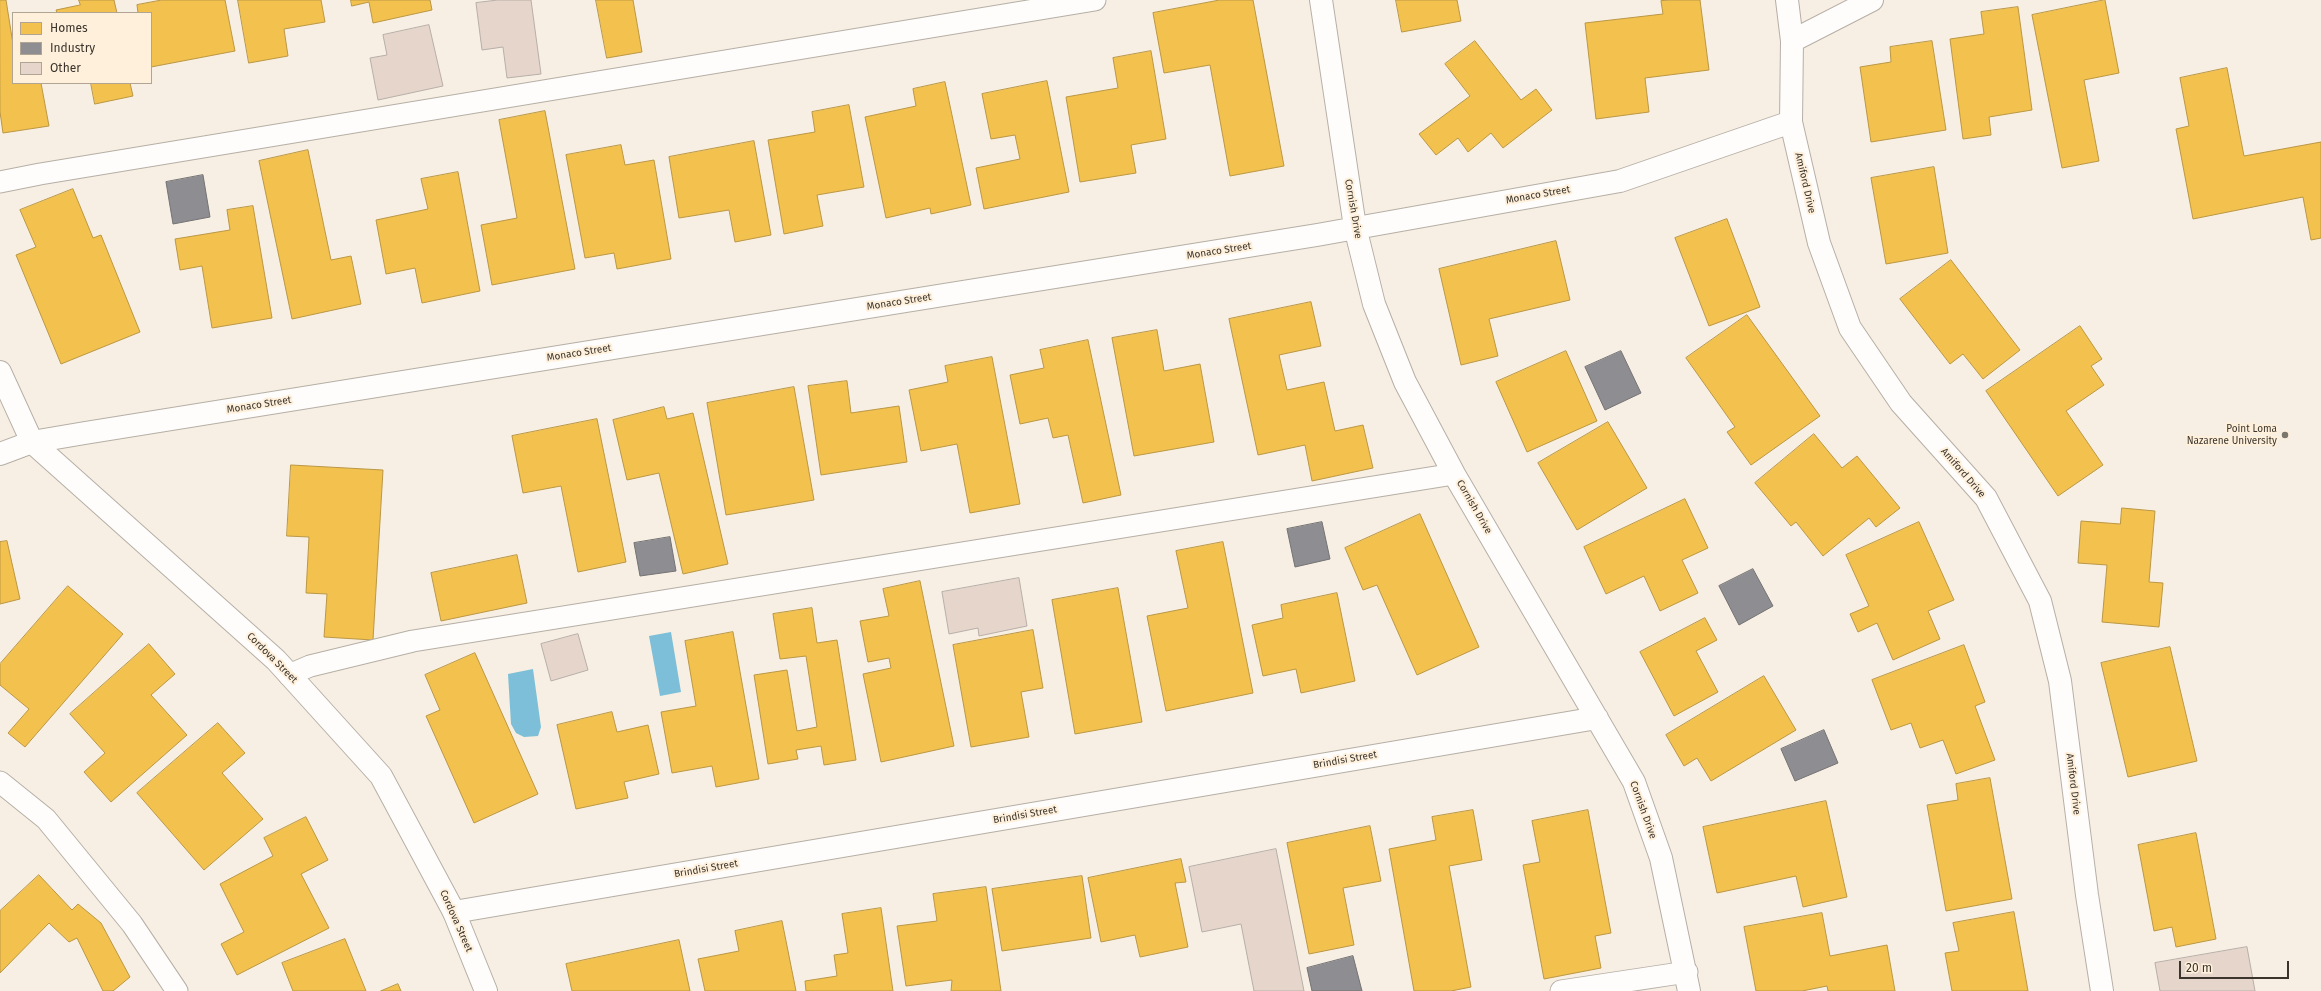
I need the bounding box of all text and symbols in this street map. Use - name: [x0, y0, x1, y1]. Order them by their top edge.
- legend: [12, 12, 152, 84]
- text: Homes: [50, 21, 88, 35]
- text: Industry: [50, 41, 95, 55]
- text: Other: [50, 61, 81, 75]
- street label: Amiford Drive: [1792, 152, 1818, 214]
- street label: Cornish Drive: [1342, 178, 1364, 240]
- street label: Monaco Street: [1505, 183, 1571, 207]
- street label: Monaco Street: [1186, 240, 1252, 262]
- street label: Monaco Street: [866, 291, 932, 313]
- street label: Monaco Street: [546, 342, 612, 364]
- street label: Monaco Street: [226, 394, 292, 416]
- place label: Point Loma Nazarene University: [2187, 423, 2277, 446]
- marker: Point Loma Nazarene University: [2280, 430, 2290, 440]
- street label: Amiford Drive: [1938, 446, 1988, 500]
- street label: Cornish Drive: [1454, 478, 1494, 536]
- street label: Cordova Street: [244, 630, 300, 686]
- street label: Brindisi Street: [1312, 748, 1378, 772]
- street label: Amiford Drive: [2063, 753, 2083, 815]
- street label: Cornish Drive: [1627, 780, 1659, 840]
- street label: Brindisi Street: [992, 803, 1058, 827]
- street label: Brindisi Street: [673, 857, 739, 881]
- street label: Cordova Street: [437, 888, 475, 954]
- scale bar: [2181, 953, 2291, 979]
- text: 20 m: [2186, 961, 2212, 975]

